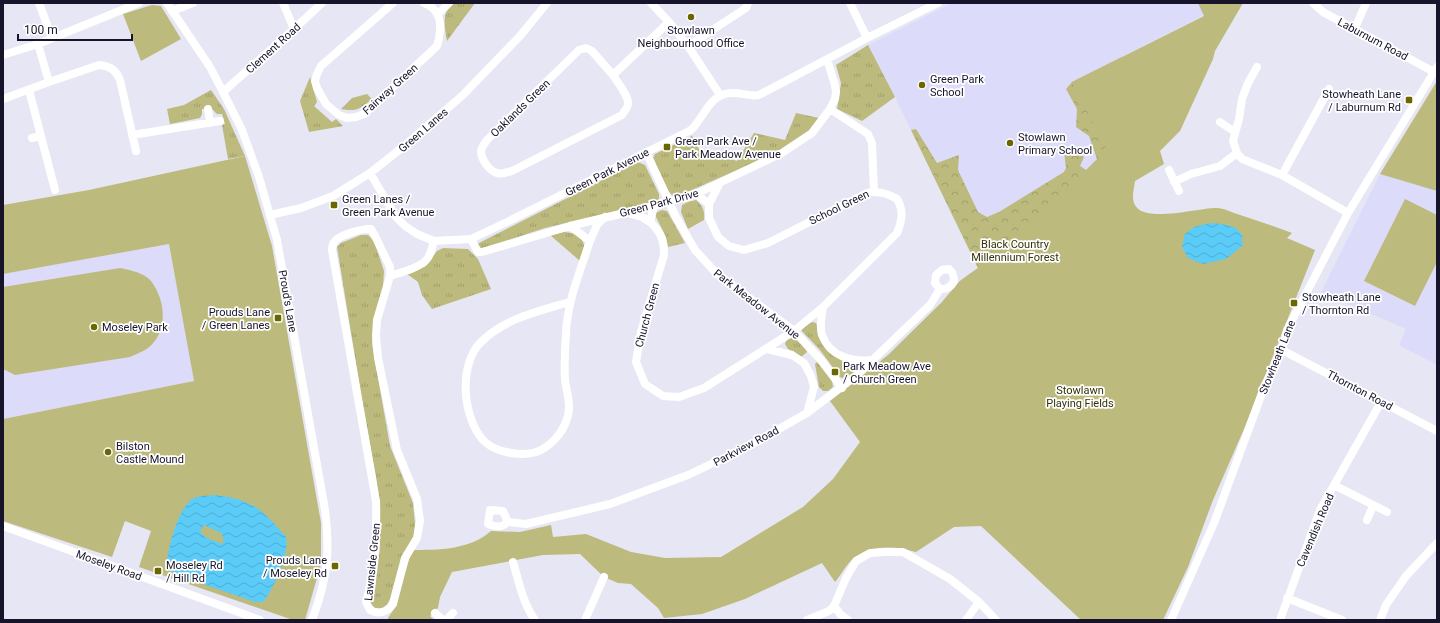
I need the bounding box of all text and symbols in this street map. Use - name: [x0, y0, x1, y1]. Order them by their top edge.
- marker: Stowlawn Neighbourhood Office: [686, 12, 696, 22]
- street label: Laburnum Road: [1335, 15, 1410, 63]
- scale bar: [18, 16, 132, 42]
- street label: Clement Road: [243, 21, 303, 76]
- text: 100 m: [24, 23, 58, 37]
- place label: Stowlawn Neighbourhood Office: [638, 24, 745, 50]
- street label: Fairway Green: [360, 61, 420, 117]
- place label: Green Park School: [930, 73, 984, 99]
- street label: Oaklands Green: [488, 77, 553, 140]
- marker: Green Park School: [917, 80, 927, 90]
- place label: Stowheath Lane / Laburnum Rd: [1322, 88, 1401, 114]
- marker: Stowheath Lane / Laburnum Rd: [1404, 95, 1414, 105]
- street label: Green Lanes: [396, 105, 451, 155]
- place label: Stowlawn Primary School: [1018, 131, 1092, 157]
- place label: Green Park Ave / Park Meadow Avenue: [675, 135, 781, 161]
- marker: Stowlawn Primary School: [1005, 138, 1015, 148]
- marker: Green Park Ave / Park Meadow Avenue: [662, 142, 672, 152]
- street label: Green Park Avenue: [563, 146, 652, 199]
- street label: Green Park Drive: [618, 187, 700, 220]
- street label: School Green: [807, 187, 871, 228]
- place label: Green Lanes / Green Park Avenue: [342, 193, 435, 219]
- marker: Green Lanes / Green Park Avenue: [329, 200, 339, 210]
- park label: Black Country Millennium Forest: [971, 238, 1059, 264]
- street label: Park Meadow Avenue: [711, 267, 802, 342]
- street label: Proud's Lane: [276, 269, 299, 333]
- street label: Church Green: [633, 281, 662, 349]
- place label: Stowheath Lane / Thornton Rd: [1302, 291, 1381, 317]
- marker: Stowheath Lane / Thornton Rd: [1289, 298, 1299, 308]
- place label: Prouds Lane / Green Lanes: [202, 306, 270, 332]
- marker: Prouds Lane / Green Lanes: [273, 313, 283, 323]
- street label: Stowheath Lane: [1257, 318, 1298, 396]
- place label: Moseley Park: [102, 321, 168, 334]
- marker: Moseley Park: [89, 322, 99, 332]
- place label: Park Meadow Ave / Church Green: [843, 360, 931, 386]
- marker: Park Meadow Ave / Church Green: [830, 367, 840, 377]
- street label: Thornton Road: [1325, 368, 1395, 413]
- park label: Stowlawn Playing Fields: [1046, 384, 1114, 410]
- street label: Parkview Road: [711, 424, 781, 469]
- place label: Bilston Castle Mound: [116, 440, 184, 466]
- marker: Bilston Castle Mound: [103, 447, 113, 457]
- street label: Cavendish Road: [1294, 491, 1337, 569]
- street label: Lawnside Green: [362, 522, 383, 602]
- street label: Moseley Road: [74, 548, 143, 583]
- place label: Prouds Lane / Moseley Rd: [263, 554, 327, 580]
- place label: Moseley Rd / Hill Rd: [166, 559, 223, 585]
- marker: Prouds Lane / Moseley Rd: [330, 561, 340, 571]
- marker: Moseley Rd / Hill Rd: [153, 566, 163, 576]

